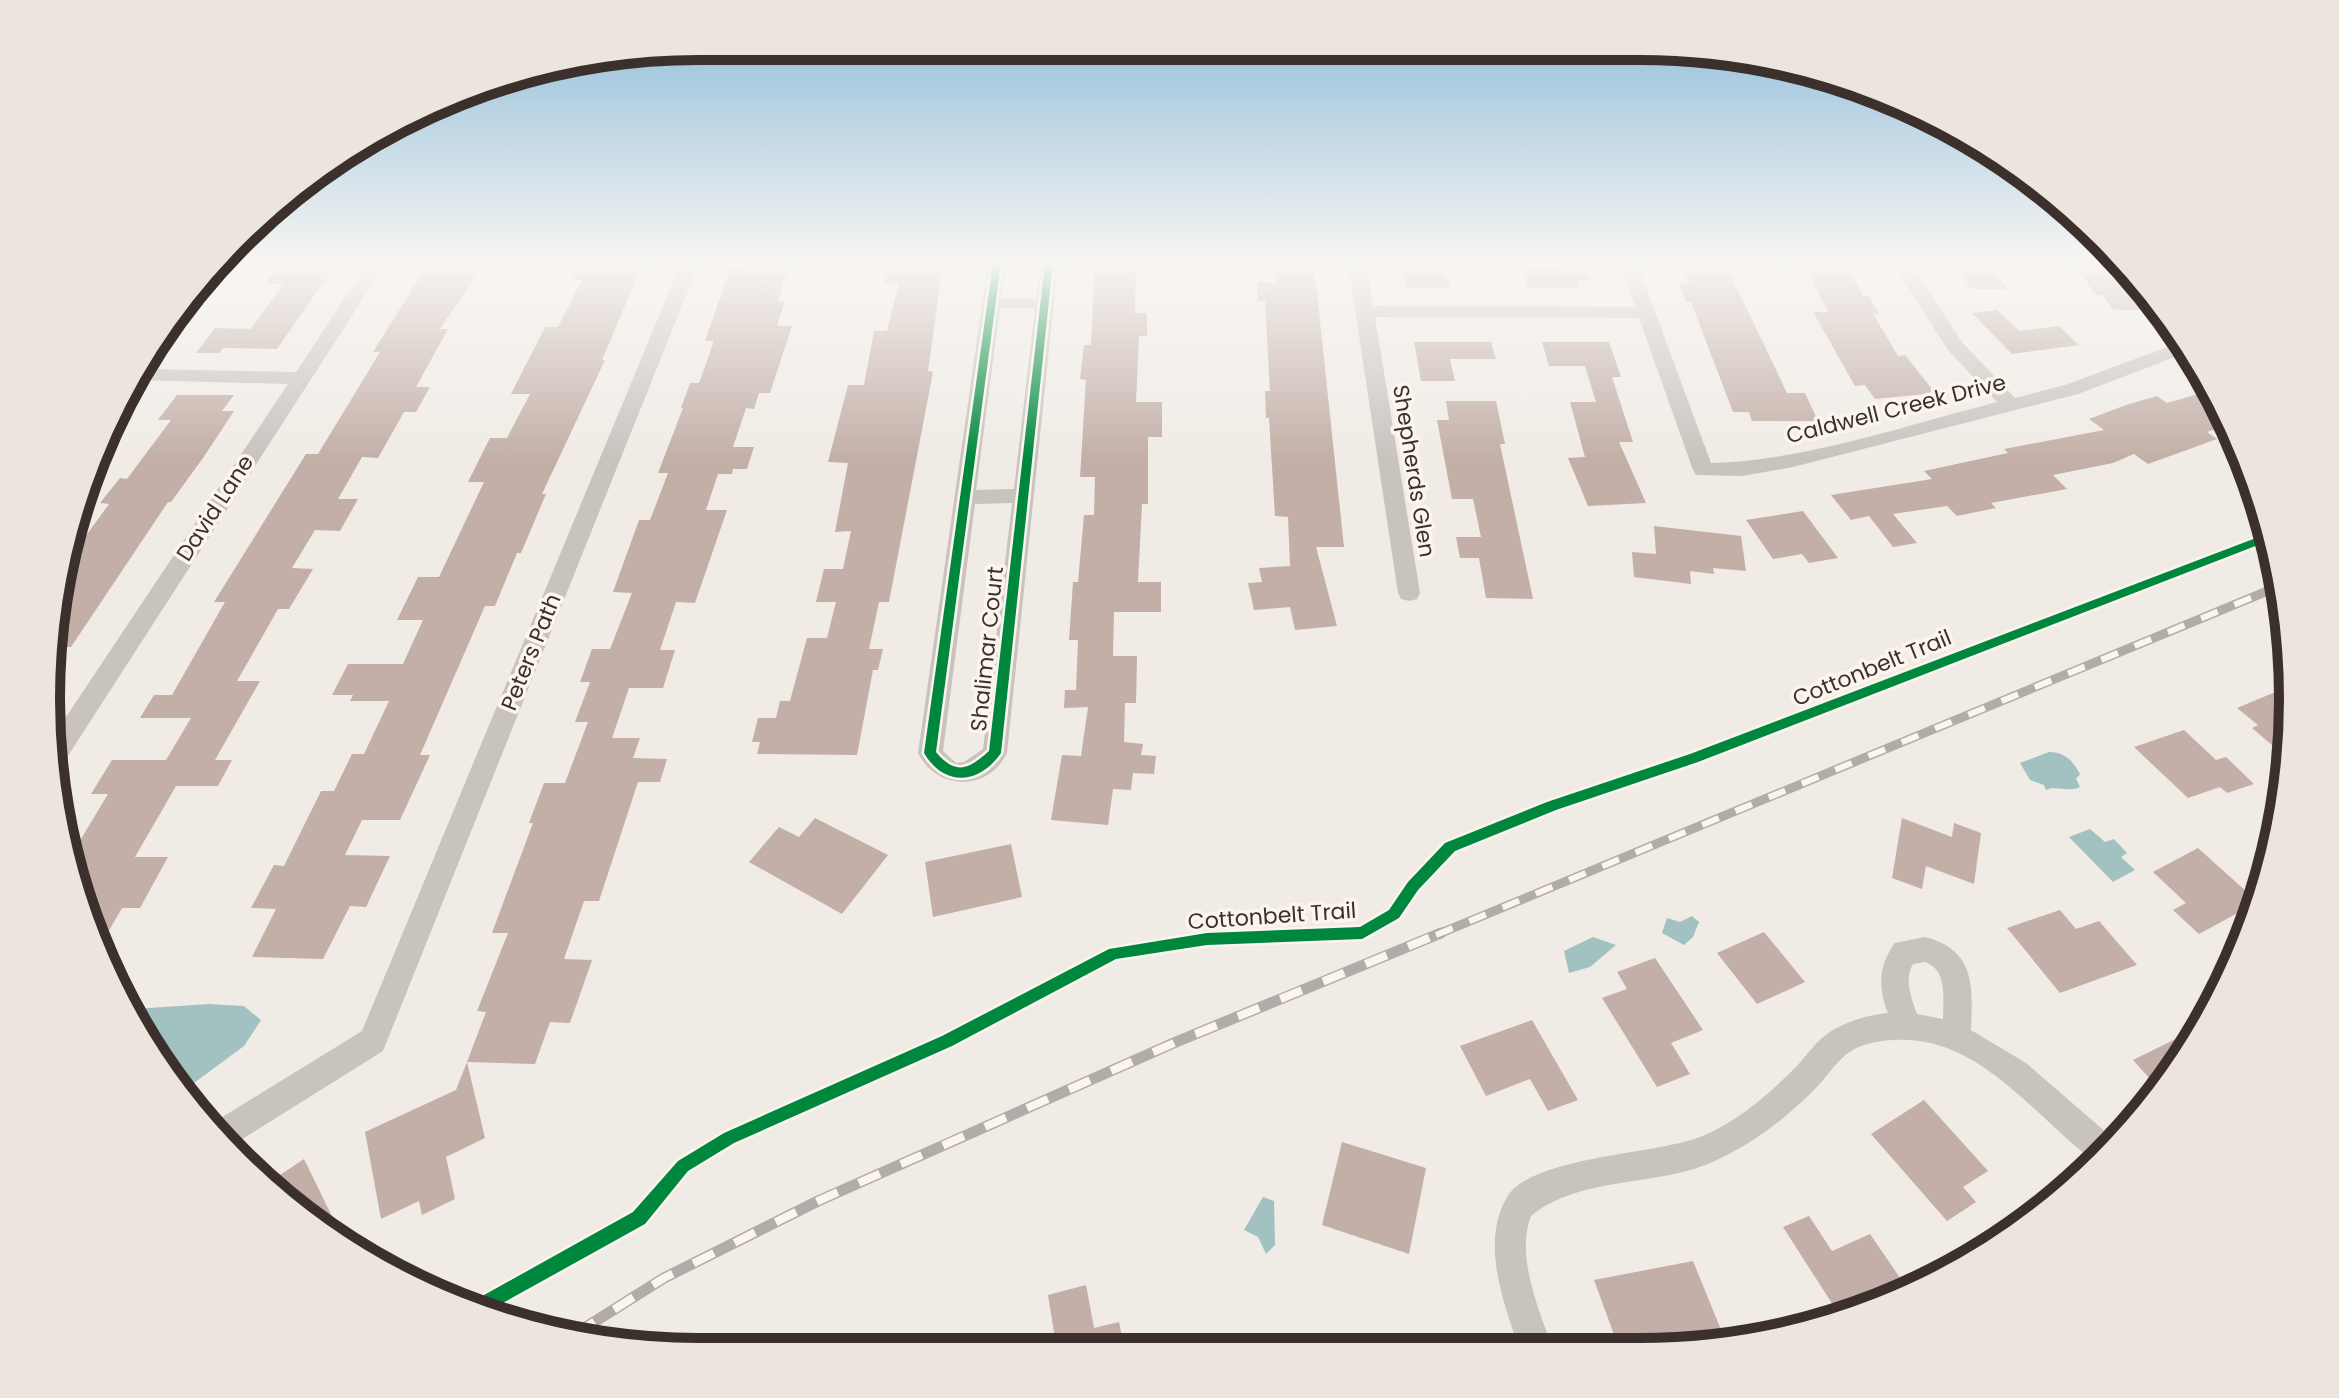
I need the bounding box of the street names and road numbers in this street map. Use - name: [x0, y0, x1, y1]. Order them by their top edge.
- street label: Caldwell Creek Drive: [1783, 367, 2009, 451]
- street label: Shepherds Glen: [1385, 383, 1443, 559]
- street label: David Lane: [169, 449, 261, 567]
- street label: Shalimar Court: [963, 565, 1011, 733]
- street label: Peters Path: [494, 589, 568, 715]
- street label: Cottonbelt Trail: [1788, 622, 1956, 714]
- street label: Cottonbelt Trail: [1187, 895, 1357, 937]

